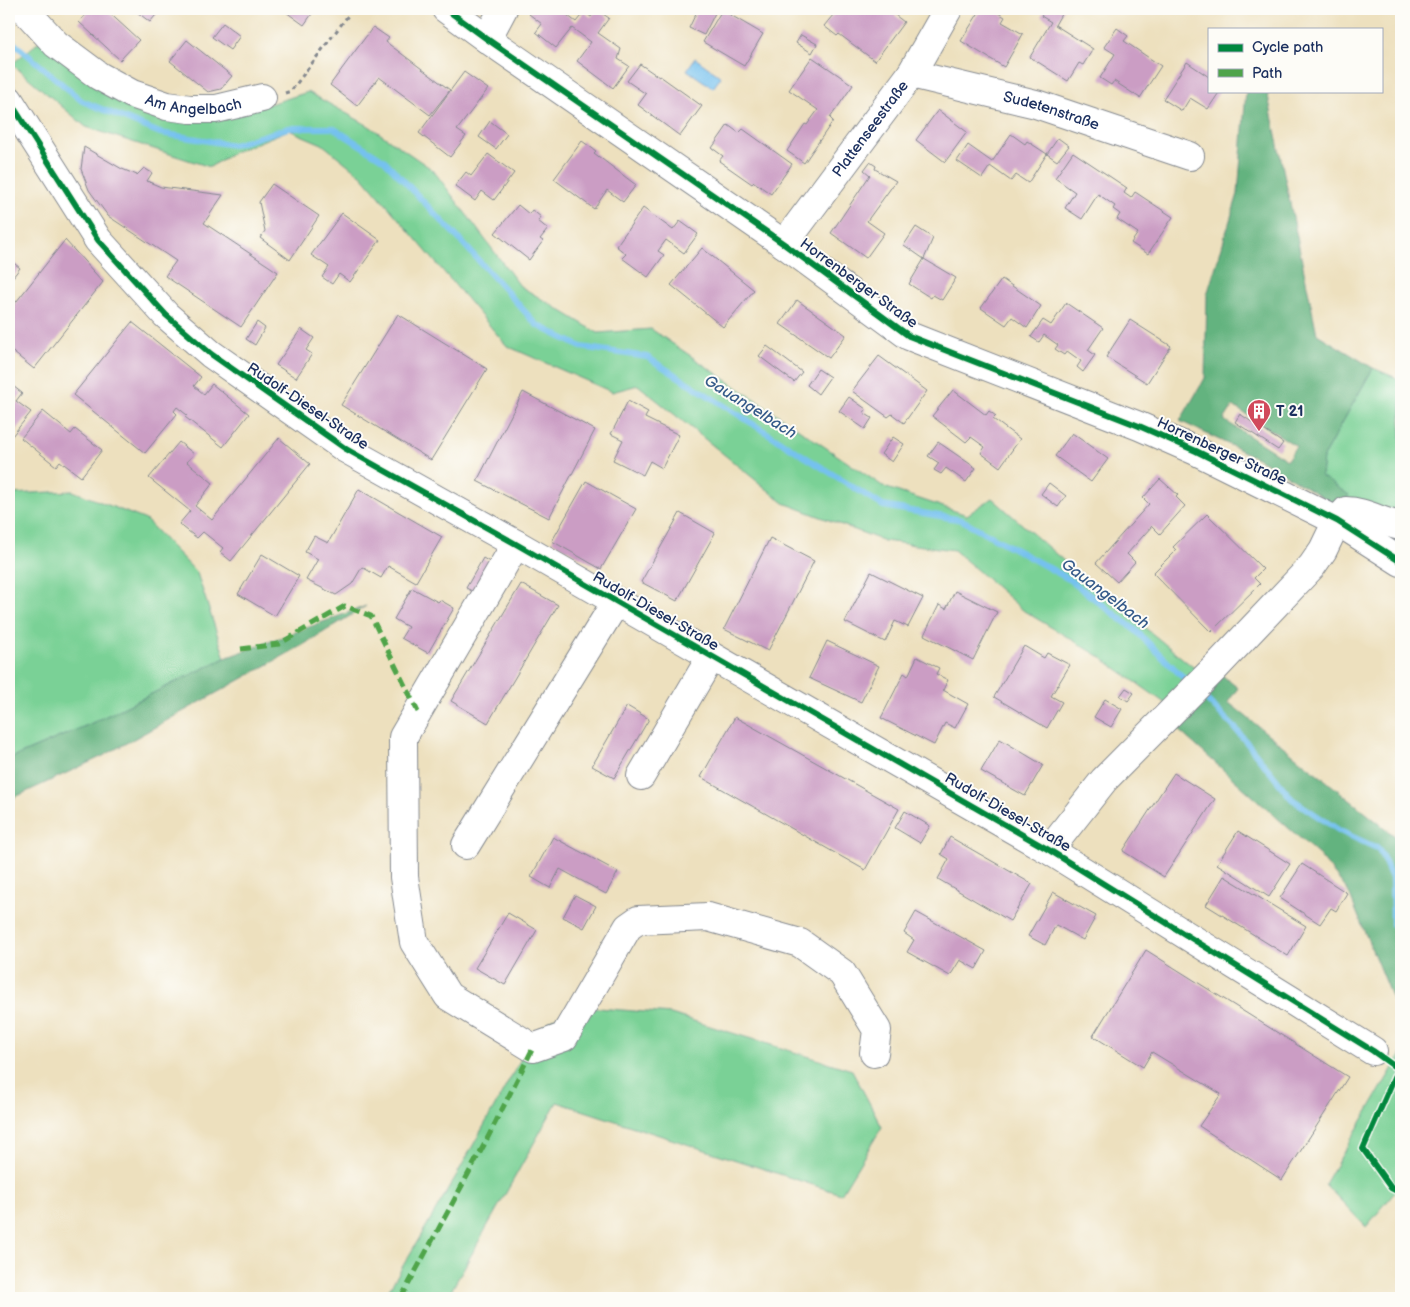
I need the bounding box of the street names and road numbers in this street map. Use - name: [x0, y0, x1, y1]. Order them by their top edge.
- street label: Plattenseestraße: [828, 77, 913, 181]
- street label: Sudetenstraße: [1001, 87, 1102, 135]
- street label: Am Angelbach: [143, 90, 244, 119]
- street label: Horrenberger Straße: [796, 234, 922, 333]
- street label: Rudolf-Diesel-Straße: [243, 359, 372, 454]
- street label: Horrenberger Straße: [1154, 413, 1290, 490]
- street label: Rudolf-Diesel-Straße: [589, 568, 722, 655]
- street label: Rudolf-Diesel-Straße: [941, 769, 1074, 856]

